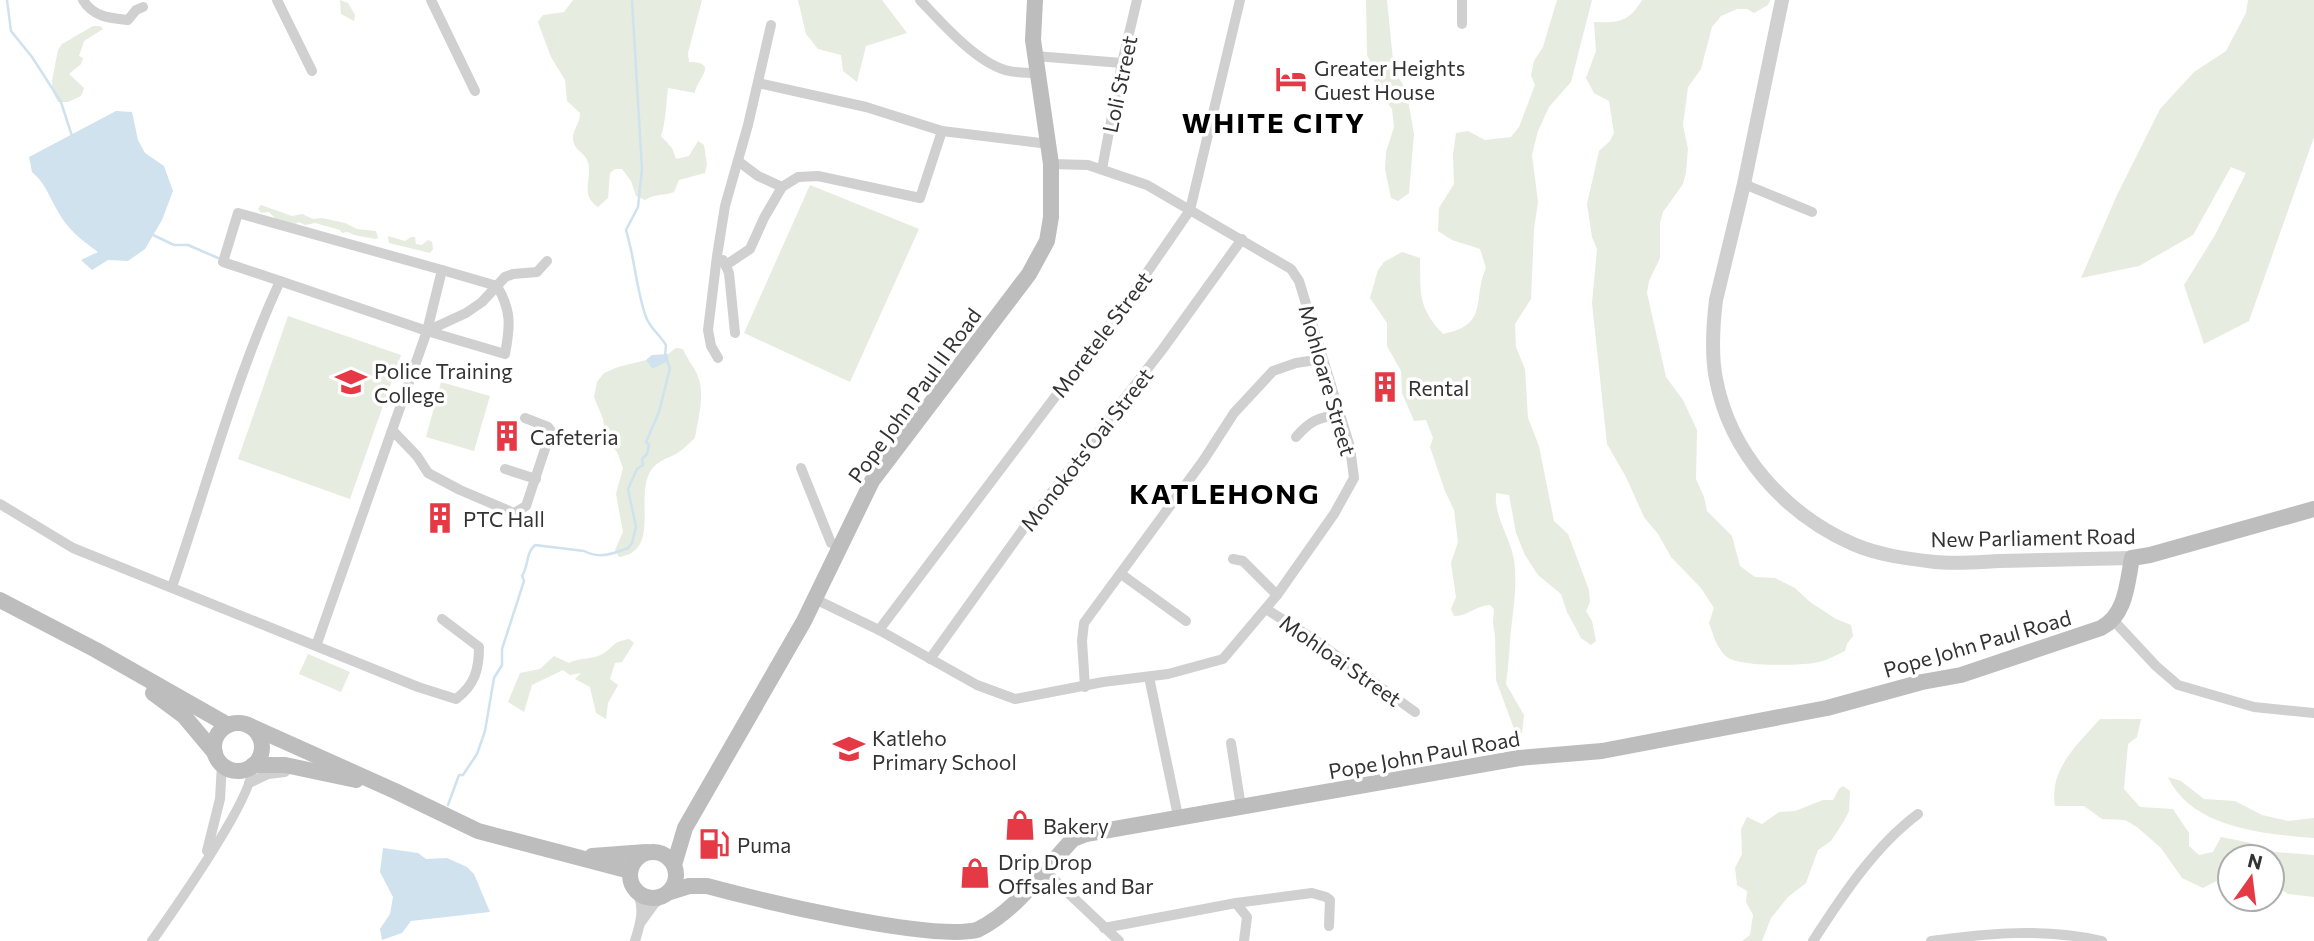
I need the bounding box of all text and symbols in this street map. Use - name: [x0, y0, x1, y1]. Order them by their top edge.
- street label: Loli Street: [1097, 33, 1141, 135]
- place label: Greater Heights Guest House: [1314, 55, 1465, 104]
- hotel icon: Greater Heights Guest House: [1274, 62, 1308, 96]
- district label: WHITE CITY: [1182, 105, 1366, 139]
- street label: Moretele Street: [1046, 266, 1156, 402]
- street label: Mohloare Street: [1294, 302, 1362, 458]
- street label: Pope John Paul II Road: [842, 303, 986, 487]
- place label: Police Training College: [374, 358, 513, 407]
- street label: Monokots'Oai Street: [1015, 363, 1157, 535]
- school or university icon: Police Training College: [334, 365, 368, 399]
- building icon: Rental: [1368, 370, 1402, 404]
- place label: Rental: [1408, 375, 1469, 400]
- building icon: Cafeteria: [490, 419, 524, 453]
- place label: Cafeteria: [530, 424, 618, 449]
- district label: KATLEHONG: [1129, 476, 1321, 510]
- building icon: PTC Hall: [423, 501, 457, 535]
- place label: PTC Hall: [463, 506, 545, 531]
- street label: New Parliament Road: [1930, 523, 2136, 551]
- street label: Pope John Paul Road: [1880, 604, 2074, 682]
- street label: Mohloai Street: [1276, 609, 1406, 711]
- place label: Katleho Primary School: [872, 725, 1017, 774]
- street label: Pope John Paul Road: [1326, 725, 1522, 783]
- school or university icon: Katleho Primary School: [832, 732, 866, 766]
- shop icon: Bakery: [1003, 808, 1037, 842]
- place label: Bakery: [1043, 813, 1109, 838]
- fuel station icon: Puma: [697, 827, 731, 861]
- place label: Puma: [737, 832, 791, 857]
- north arrow: [2216, 843, 2286, 913]
- text: N: [2246, 848, 2265, 874]
- place label: Drip Drop Offsales and Bar: [998, 849, 1154, 898]
- shop icon: Drip Drop Offsales and Bar: [958, 856, 992, 890]

